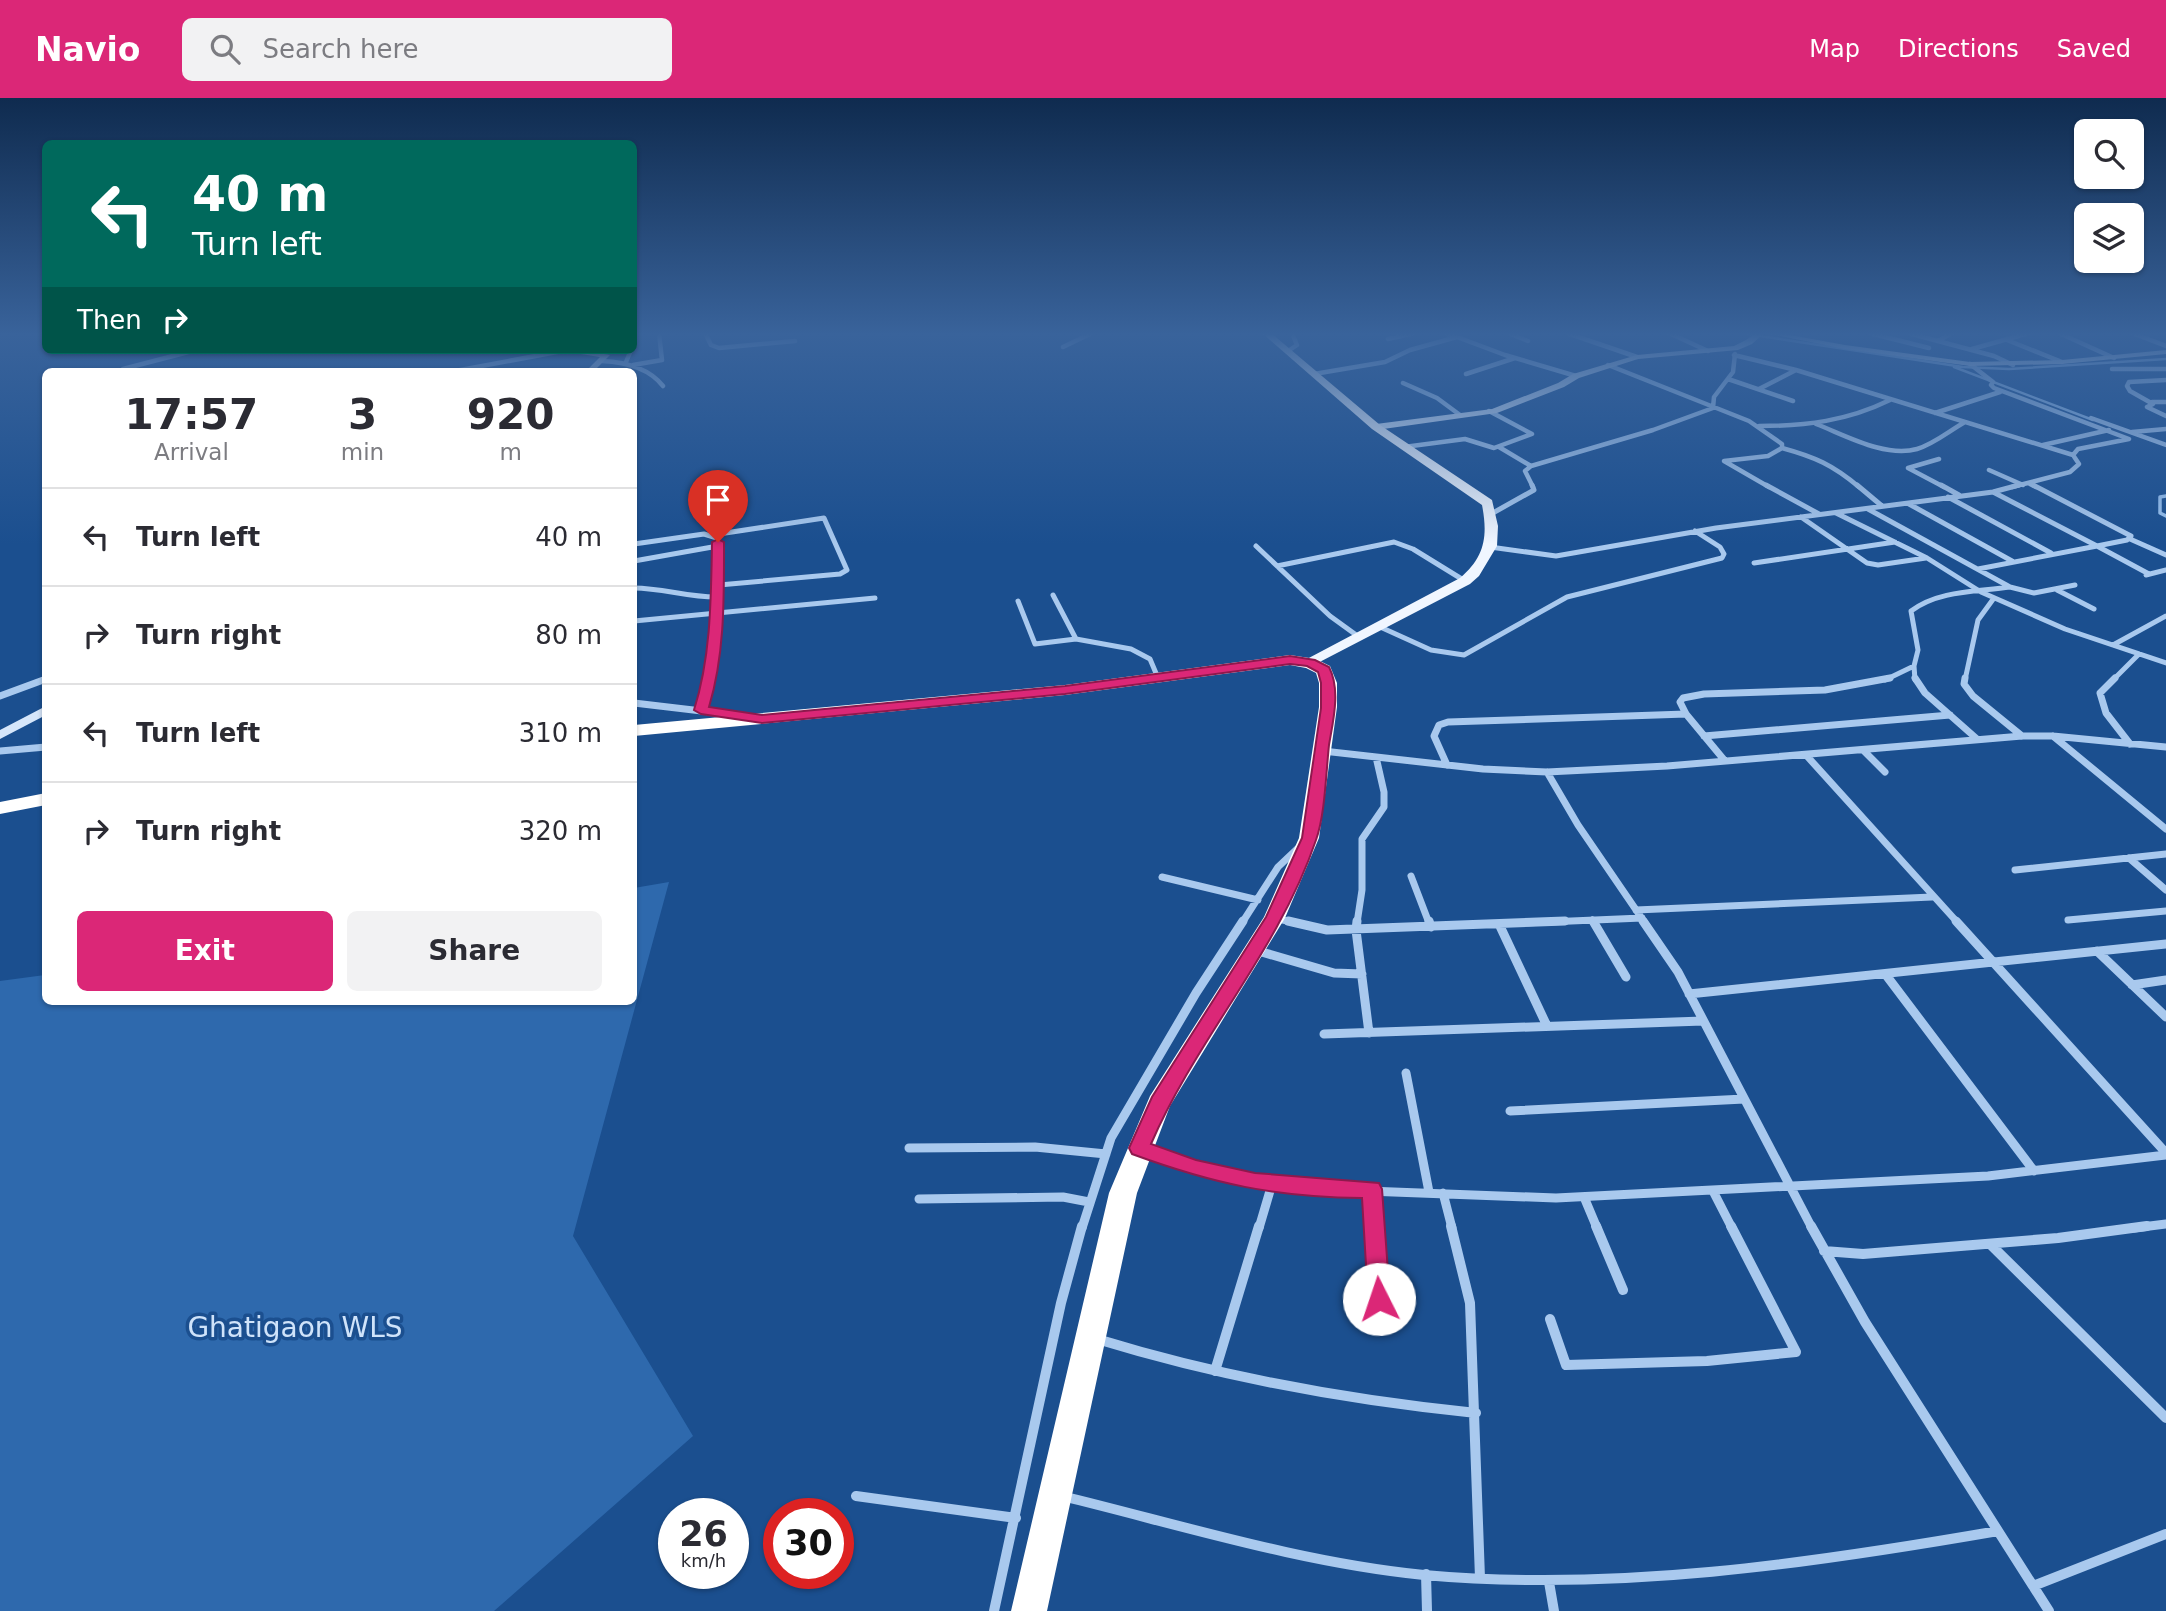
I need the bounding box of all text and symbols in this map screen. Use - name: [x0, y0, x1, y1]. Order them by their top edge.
- search box: [182, 18, 672, 81]
- text: Navio: [35, 30, 140, 69]
- icon: search: [206, 30, 244, 68]
- text: Search here: [262, 34, 419, 64]
- text: Map: [1809, 35, 1860, 63]
- text: Directions: [1898, 35, 2019, 63]
- text: Saved: [2057, 35, 2131, 63]
- map controls: [2074, 119, 2144, 273]
- button: search: [2074, 119, 2144, 189]
- text: 40 m: [192, 166, 328, 223]
- icon: left: [77, 168, 168, 259]
- button: layers: [2074, 203, 2144, 273]
- text: Turn left: [192, 225, 322, 263]
- icon: right: [156, 301, 194, 339]
- text: Then: [77, 305, 142, 335]
- text: 17:57: [125, 390, 258, 439]
- text: 3: [348, 390, 377, 439]
- text: 920: [467, 390, 554, 439]
- text: Arrival: [154, 439, 229, 465]
- text: min: [341, 439, 384, 465]
- text: m: [499, 439, 522, 465]
- pin: [688, 470, 748, 542]
- icon: arrive: [699, 481, 737, 519]
- icon: left: [77, 518, 115, 556]
- text: Turn left: [136, 522, 260, 552]
- text: 40 m: [535, 522, 602, 552]
- icon: right: [77, 616, 115, 654]
- text: Turn right: [136, 620, 281, 650]
- text: 80 m: [535, 620, 602, 650]
- icon: left: [77, 714, 115, 752]
- text: Turn left: [136, 718, 260, 748]
- text: 310 m: [519, 718, 602, 748]
- icon: right: [77, 812, 115, 850]
- text: Turn right: [136, 816, 281, 846]
- text: 320 m: [519, 816, 602, 846]
- button: Exit: [77, 911, 333, 991]
- button: Share: [347, 911, 602, 991]
- position arrow: [1342, 1262, 1416, 1336]
- park label: Ghatigaon WLS: [187, 1311, 403, 1344]
- speed limit sign: 30: [763, 1498, 854, 1589]
- text: 26: [679, 1514, 728, 1554]
- text: km/h: [681, 1550, 726, 1571]

